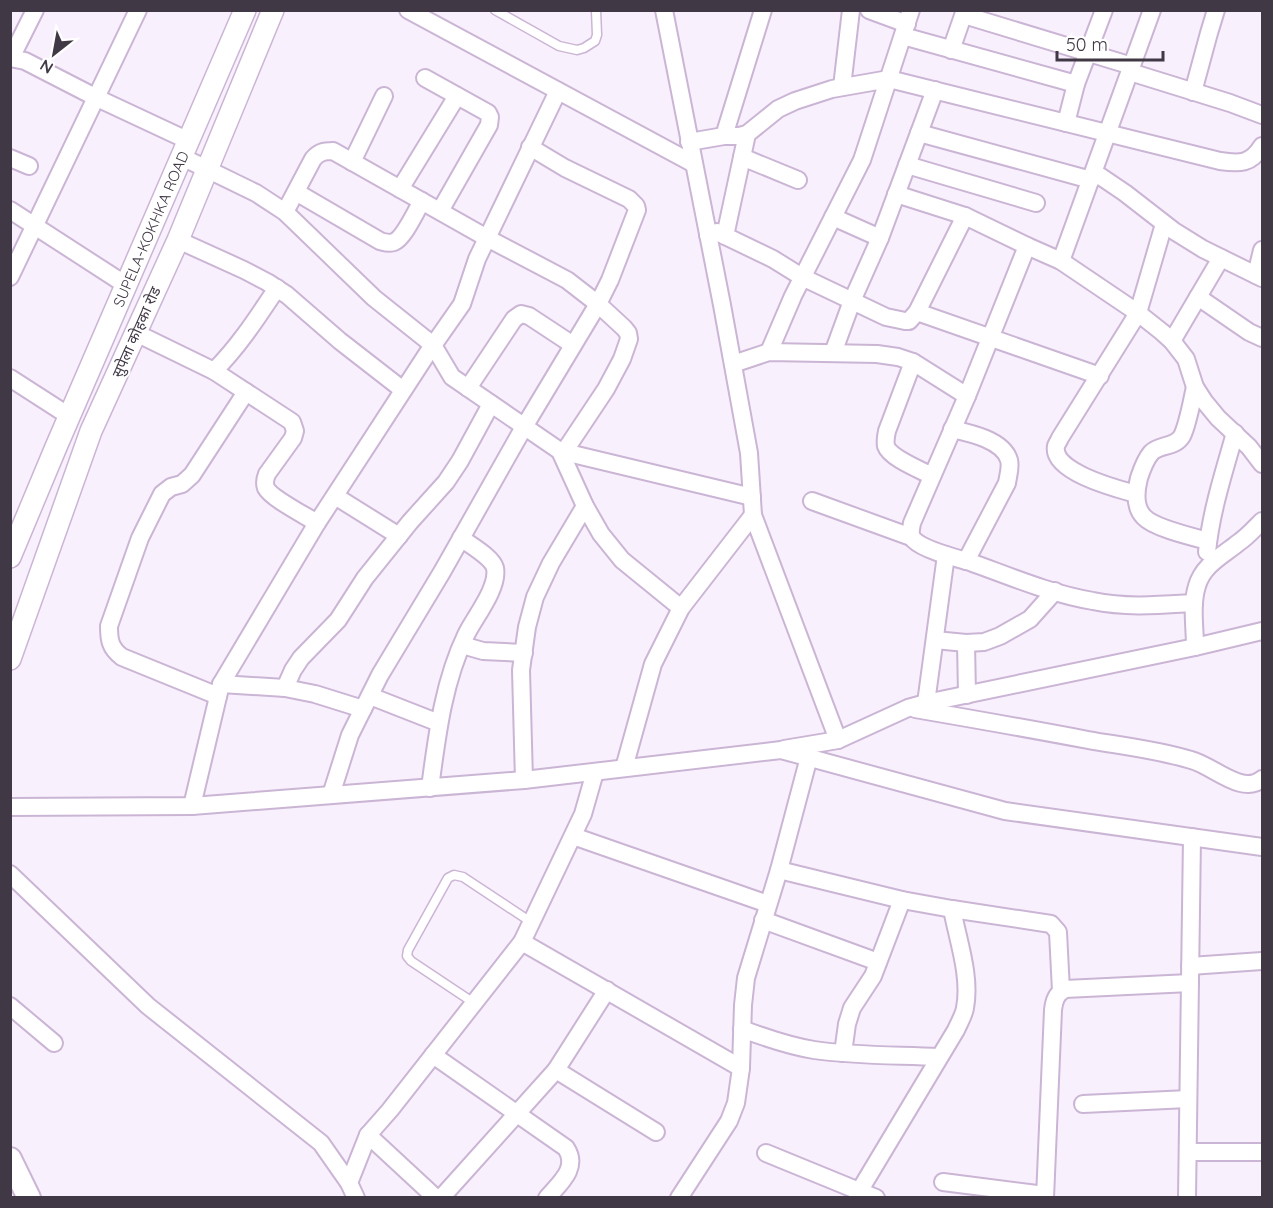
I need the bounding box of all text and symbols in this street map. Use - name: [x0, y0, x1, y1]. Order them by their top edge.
- north arrow: [24, 24, 84, 84]
- scale bar: [1057, 24, 1164, 62]
- text: 50 m: [1066, 33, 1108, 56]
- text: N: [36, 55, 56, 78]
- street label: SUPELA-KOKHKA ROAD: [108, 148, 193, 310]
- street label: सुपेला कोहका रोड: [107, 283, 166, 381]

